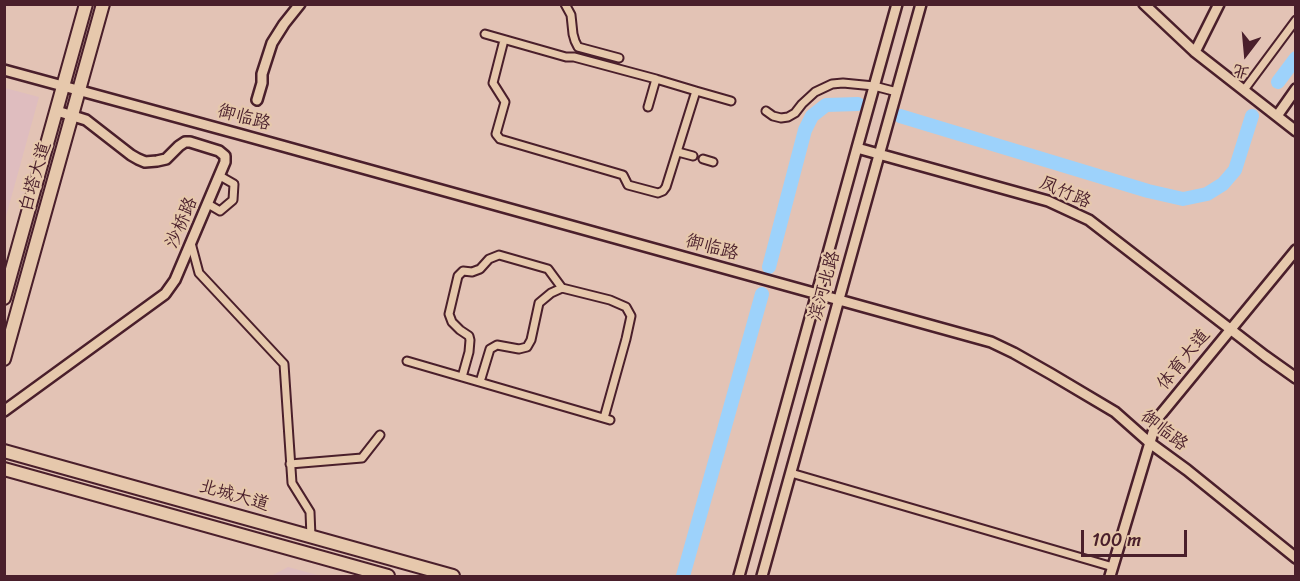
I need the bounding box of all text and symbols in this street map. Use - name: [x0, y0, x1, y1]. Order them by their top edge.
- north arrow: [1216, 24, 1276, 84]
- text: 北: [1229, 56, 1253, 88]
- street label: 御临路: [215, 101, 273, 135]
- street label: 白塔大道: [16, 139, 56, 215]
- street label: 凤竹路: [1036, 173, 1094, 213]
- street label: 沙桥路: [162, 194, 202, 252]
- street label: 御临路: [683, 231, 741, 265]
- street label: 滨河北路: [805, 248, 845, 324]
- street label: 体育大道: [1153, 325, 1215, 395]
- street label: 御临路: [1136, 406, 1192, 456]
- street label: 北城大道: [196, 476, 272, 516]
- scale bar: [1084, 518, 1190, 556]
- text: 100 m: [1092, 524, 1141, 556]

